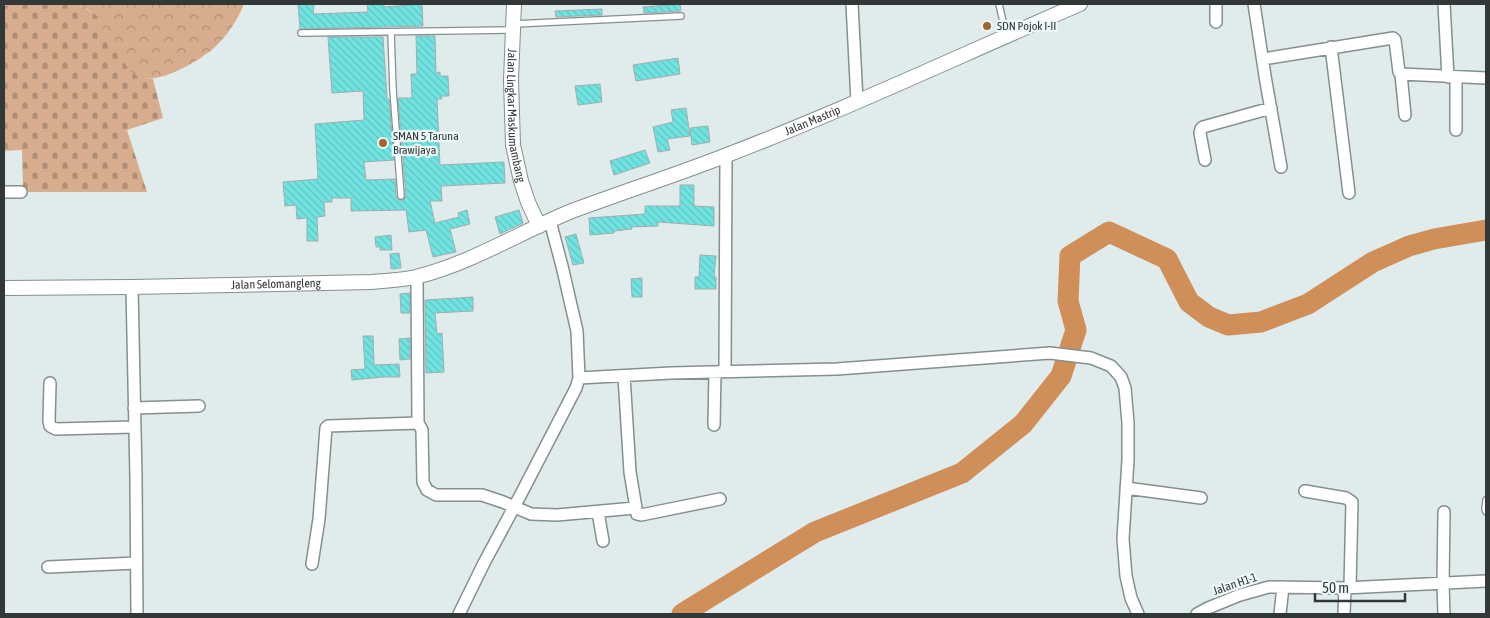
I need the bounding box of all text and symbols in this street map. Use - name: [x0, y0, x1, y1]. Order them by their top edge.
- place label: SDN Pojok I-II: [997, 19, 1056, 33]
- marker: SDN Pojok I-II: [981, 20, 993, 32]
- street label: Jalan Lingkar Maskumambang: [504, 49, 528, 185]
- street label: Jalan Mastrip: [783, 103, 843, 138]
- place label: SMAN 5 Taruna Brawijaya: [393, 129, 459, 157]
- marker: SMAN 5 Taruna Brawijaya: [377, 137, 389, 149]
- street label: Jalan Selomangleng: [231, 276, 322, 292]
- street label: Jalan H1-1: [1211, 570, 1259, 598]
- scale bar: [1315, 570, 1405, 602]
- text: 50 m: [1322, 579, 1349, 596]

